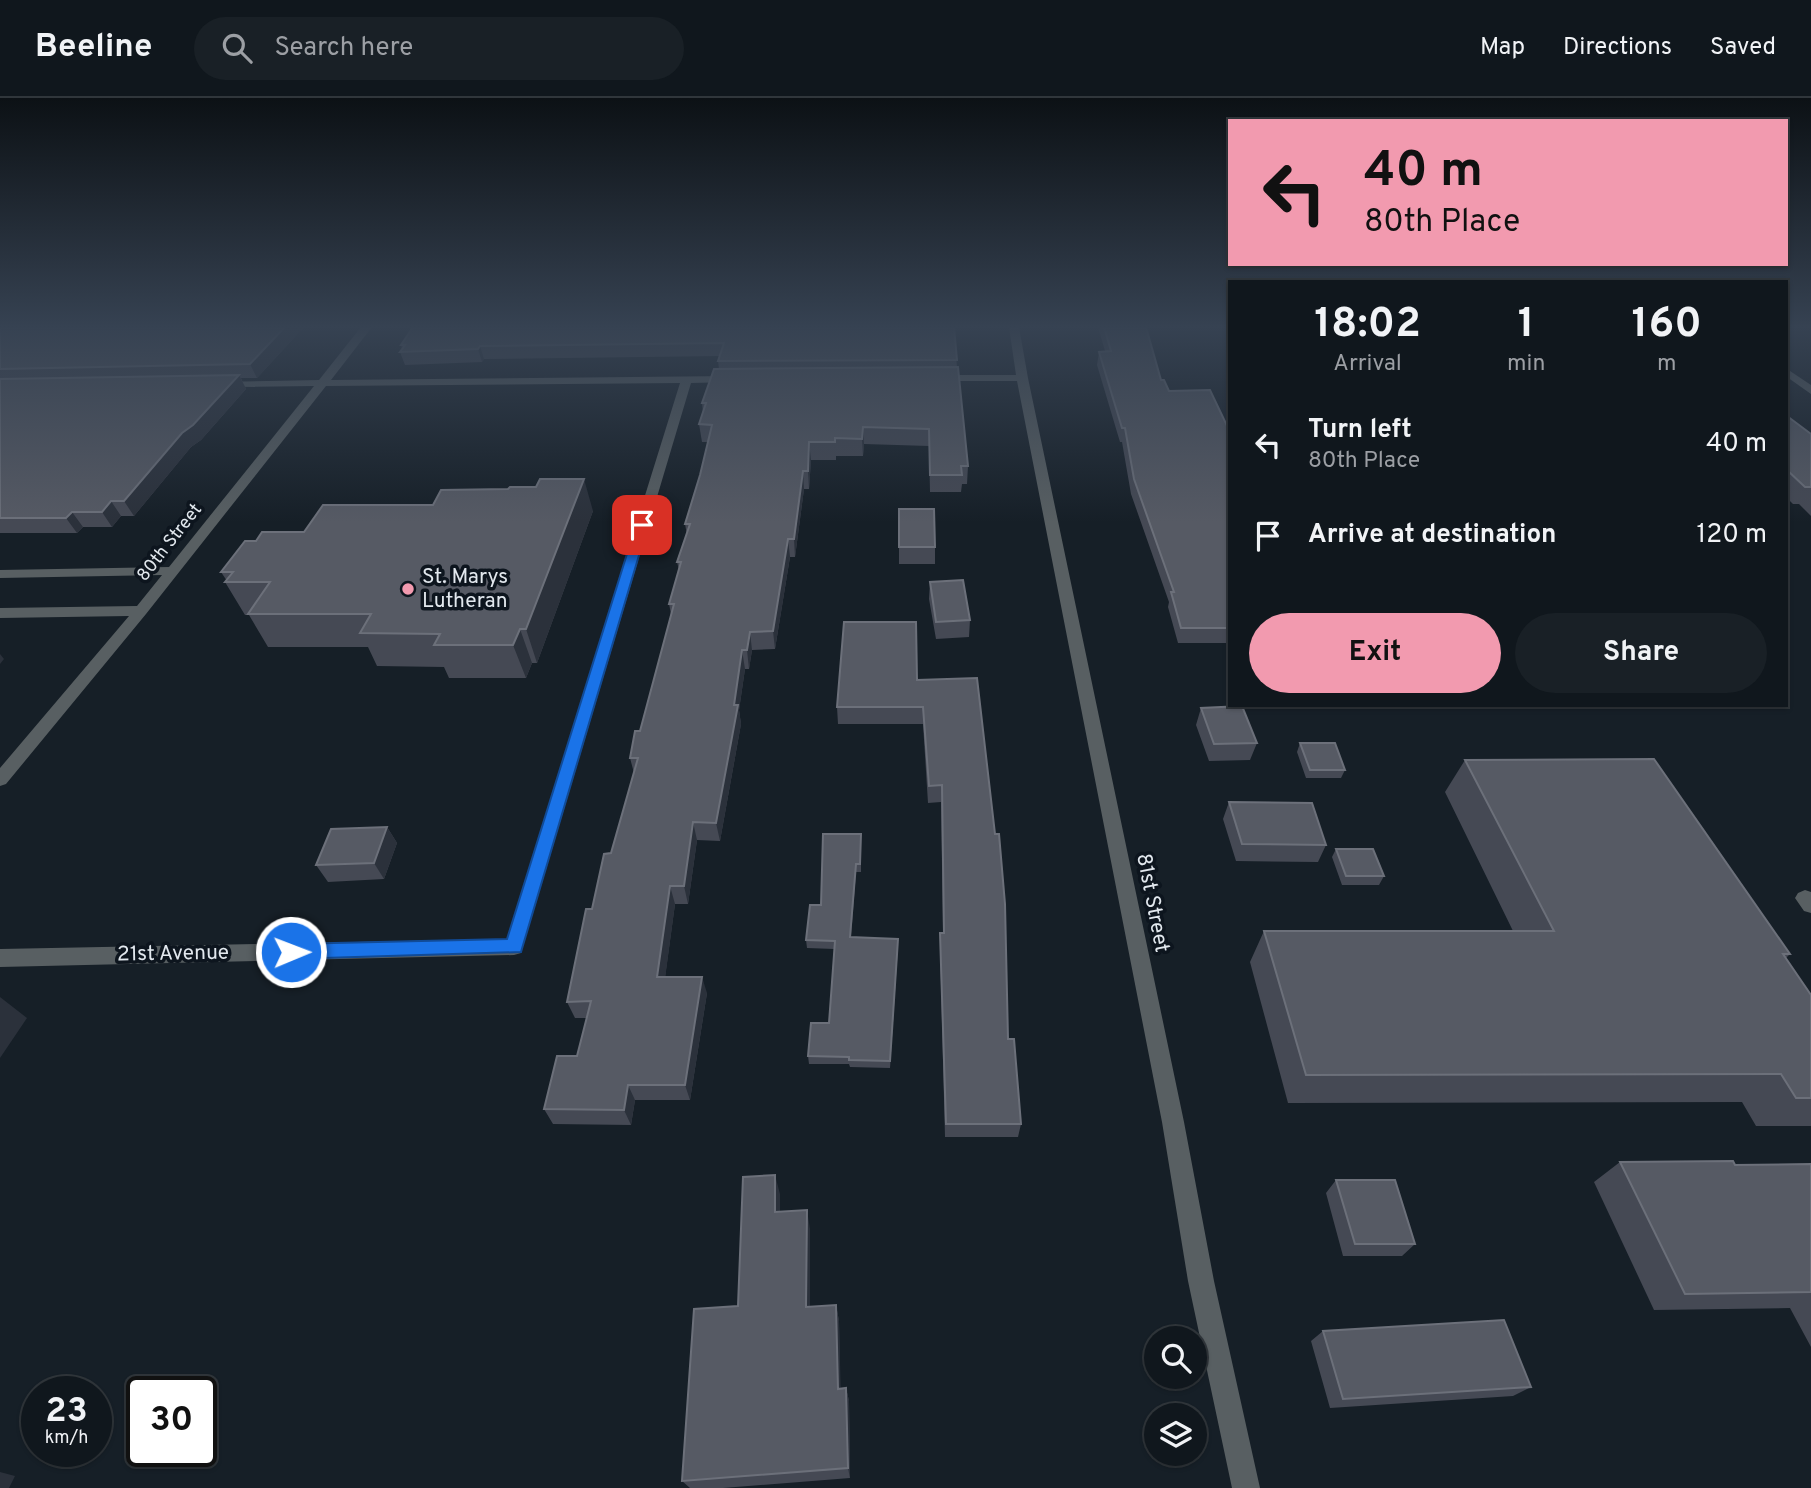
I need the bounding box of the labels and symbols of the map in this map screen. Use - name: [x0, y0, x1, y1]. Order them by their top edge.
- pin: [612, 495, 672, 555]
- street label: 80th Street: [132, 499, 208, 587]
- place label: St. Marys Lutheran: [422, 564, 508, 615]
- marker: St. Marys Lutheran: [400, 581, 416, 597]
- street label: 81st Street: [1129, 851, 1175, 955]
- position arrow: [254, 915, 328, 989]
- street label: 21st Avenue: [117, 940, 229, 968]
- speed limit sign: 30: [126, 1376, 217, 1467]

